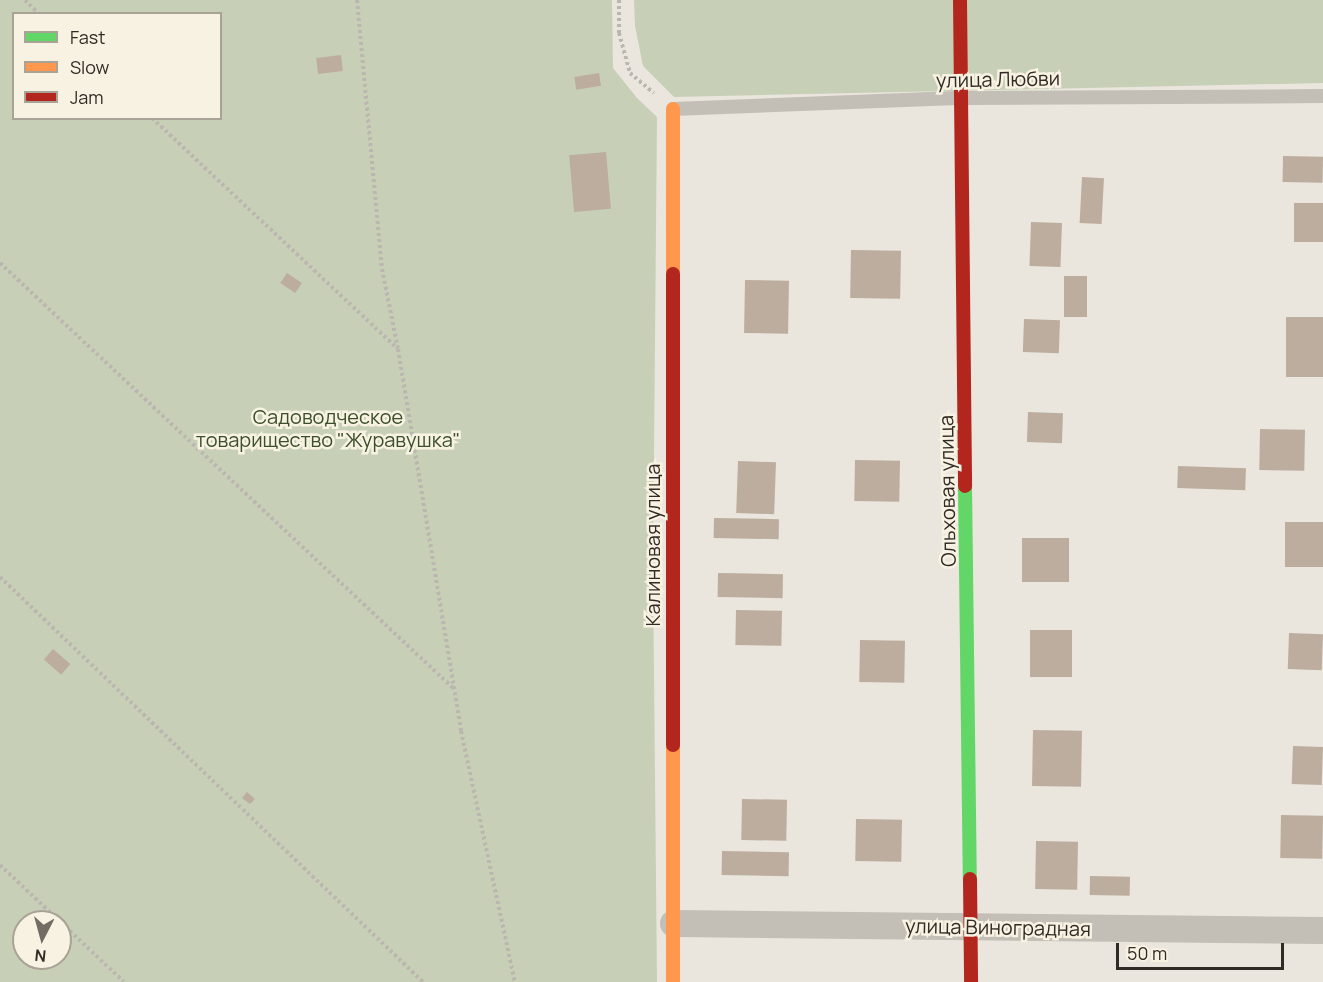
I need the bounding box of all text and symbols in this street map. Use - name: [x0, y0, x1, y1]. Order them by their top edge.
- legend: [12, 12, 222, 120]
- text: Fast: [70, 25, 105, 49]
- text: Slow: [70, 55, 109, 79]
- street label: улица Любви: [936, 66, 1060, 92]
- text: Jam: [70, 85, 104, 109]
- park label: Садоводческое товарищество "Журавушка": [196, 405, 460, 452]
- street label: Ольховая улица: [934, 415, 960, 567]
- street label: Калиновая улица: [640, 464, 664, 626]
- north arrow: [12, 910, 72, 970]
- street label: улица Виноградная: [905, 913, 1091, 941]
- scale bar: [1119, 931, 1287, 969]
- text: 50 m: [1127, 941, 1167, 965]
- text: N: [33, 944, 47, 967]

